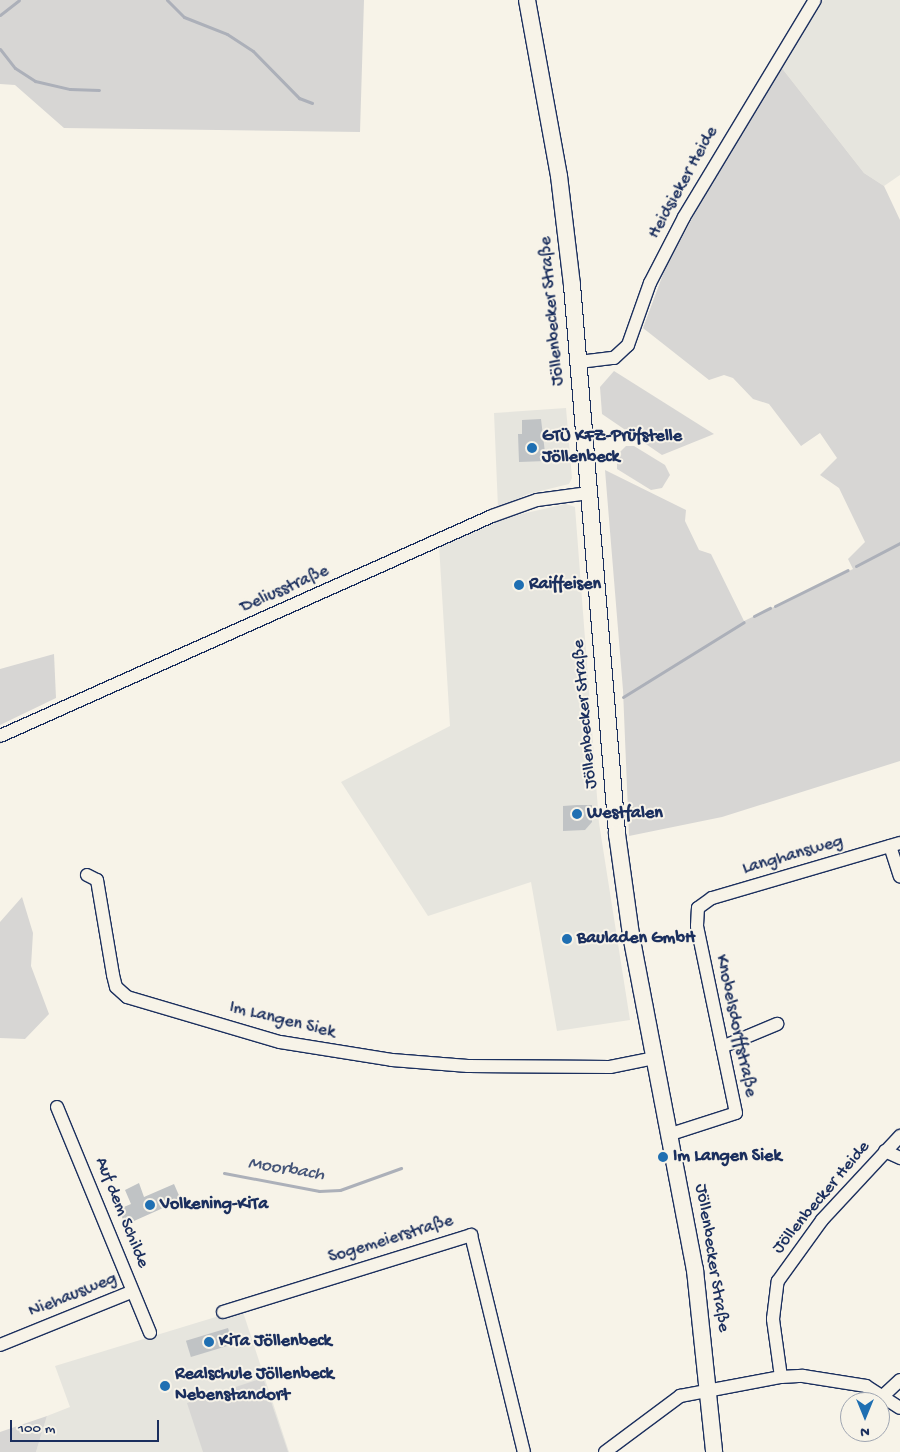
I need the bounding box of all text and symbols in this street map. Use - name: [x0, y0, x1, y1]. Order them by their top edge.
- street label: Heidsieker Heide: [644, 123, 724, 243]
- street label: Jöllenbecker Straße: [536, 235, 570, 387]
- place label: GTÜ KFZ-Prüfstelle Jöllenbeck: [542, 427, 682, 469]
- marker: GTÜ KFZ-Prüfstelle Jöllenbeck: [526, 442, 538, 454]
- street label: Deliusstraße: [237, 561, 333, 619]
- place label: Raiffeisen: [529, 574, 601, 596]
- marker: Raiffeisen: [513, 579, 525, 591]
- street label: Jöllenbecker Straße: [569, 638, 603, 790]
- place label: Westfalen: [587, 803, 663, 825]
- marker: Westfalen: [571, 808, 583, 820]
- street label: Langhansweg: [740, 831, 846, 881]
- place label: Bauladen GmbH: [577, 928, 695, 950]
- marker: Bauladen GmbH: [561, 933, 573, 945]
- street label: Knobelsdorffstraße: [709, 953, 761, 1099]
- street label: Im Langen Siek: [227, 997, 337, 1045]
- street label: Jöllenbecker Heide: [768, 1137, 876, 1259]
- place label: Im Langen Siek: [673, 1146, 781, 1168]
- marker: Im Langen Siek: [657, 1151, 669, 1163]
- water label: Moorbach: [246, 1153, 326, 1187]
- street label: Auf dem Schilde: [89, 1154, 153, 1272]
- street label: Jöllenbecker Straße: [689, 1182, 733, 1334]
- place label: Volkening-KiTa: [160, 1194, 268, 1216]
- marker: Volkening-KiTa: [144, 1199, 156, 1211]
- street label: Sogemeierstraße: [326, 1211, 456, 1269]
- street label: Niehausweg: [26, 1269, 120, 1323]
- place label: KiTa Jöllenbeck: [219, 1331, 332, 1353]
- marker: KiTa Jöllenbeck: [203, 1336, 215, 1348]
- place label: Realschule Jöllenbeck Nebenstandort: [175, 1365, 334, 1408]
- marker: Realschule Jöllenbeck Nebenstandort: [159, 1380, 171, 1392]
- north arrow: [840, 1392, 890, 1442]
- scale bar: [12, 1410, 161, 1442]
- text: 100 m: [18, 1420, 55, 1438]
- text: N: [860, 1423, 870, 1440]

